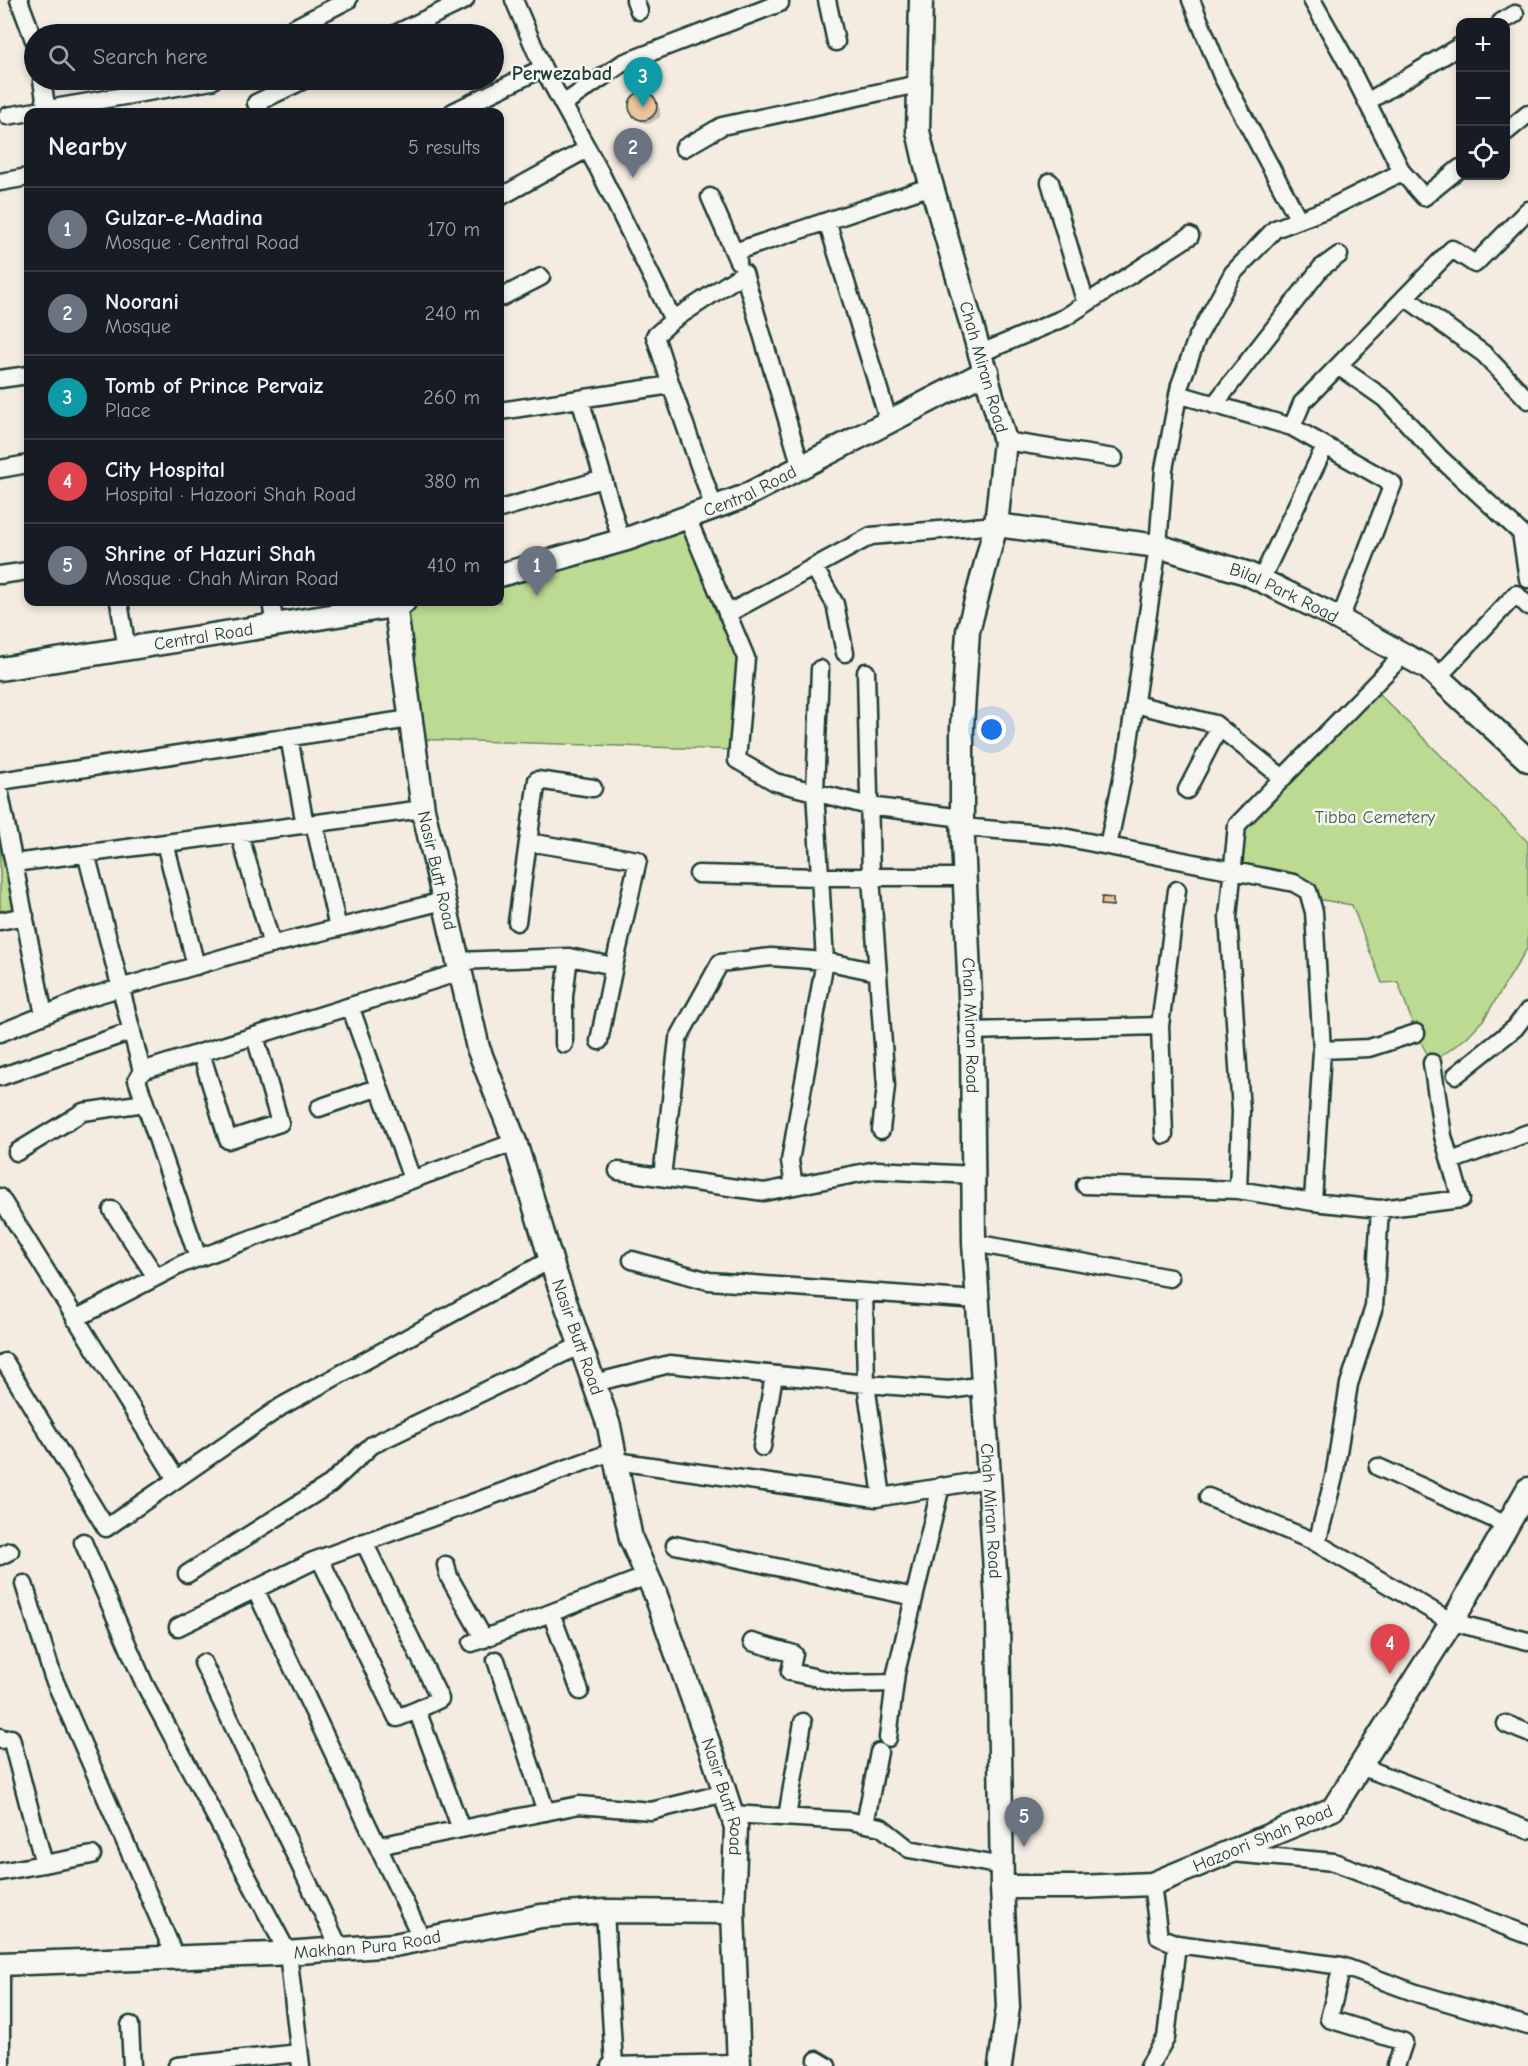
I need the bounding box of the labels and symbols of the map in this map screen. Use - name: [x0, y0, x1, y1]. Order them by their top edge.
- pin: 3: [624, 57, 662, 107]
- district label: Perwezabad: [512, 62, 612, 85]
- pin: 2: [614, 128, 652, 178]
- street label: Chah Miran Road: [955, 299, 1013, 435]
- street label: Central Road: [700, 461, 800, 521]
- pin: 1: [518, 546, 556, 596]
- street label: Bilal Park Road: [1227, 558, 1342, 627]
- street label: Central Road: [152, 618, 255, 655]
- your location: [977, 715, 1006, 744]
- park label: Tibba Cemetery: [1315, 807, 1436, 828]
- street label: Nasir Butt Road: [413, 809, 461, 932]
- street label: Chah Miran Road: [958, 957, 983, 1093]
- street label: Nasir Butt Road: [548, 1276, 608, 1398]
- street label: Chah Miran Road: [976, 1442, 1006, 1579]
- pin: 4: [1370, 1624, 1410, 1674]
- street label: Nasir Butt Road: [697, 1735, 746, 1856]
- pin: 5: [1004, 1798, 1044, 1847]
- street label: Hazoori Shah Road: [1190, 1800, 1336, 1876]
- street label: Makhan Pura Road: [293, 1925, 443, 1963]

